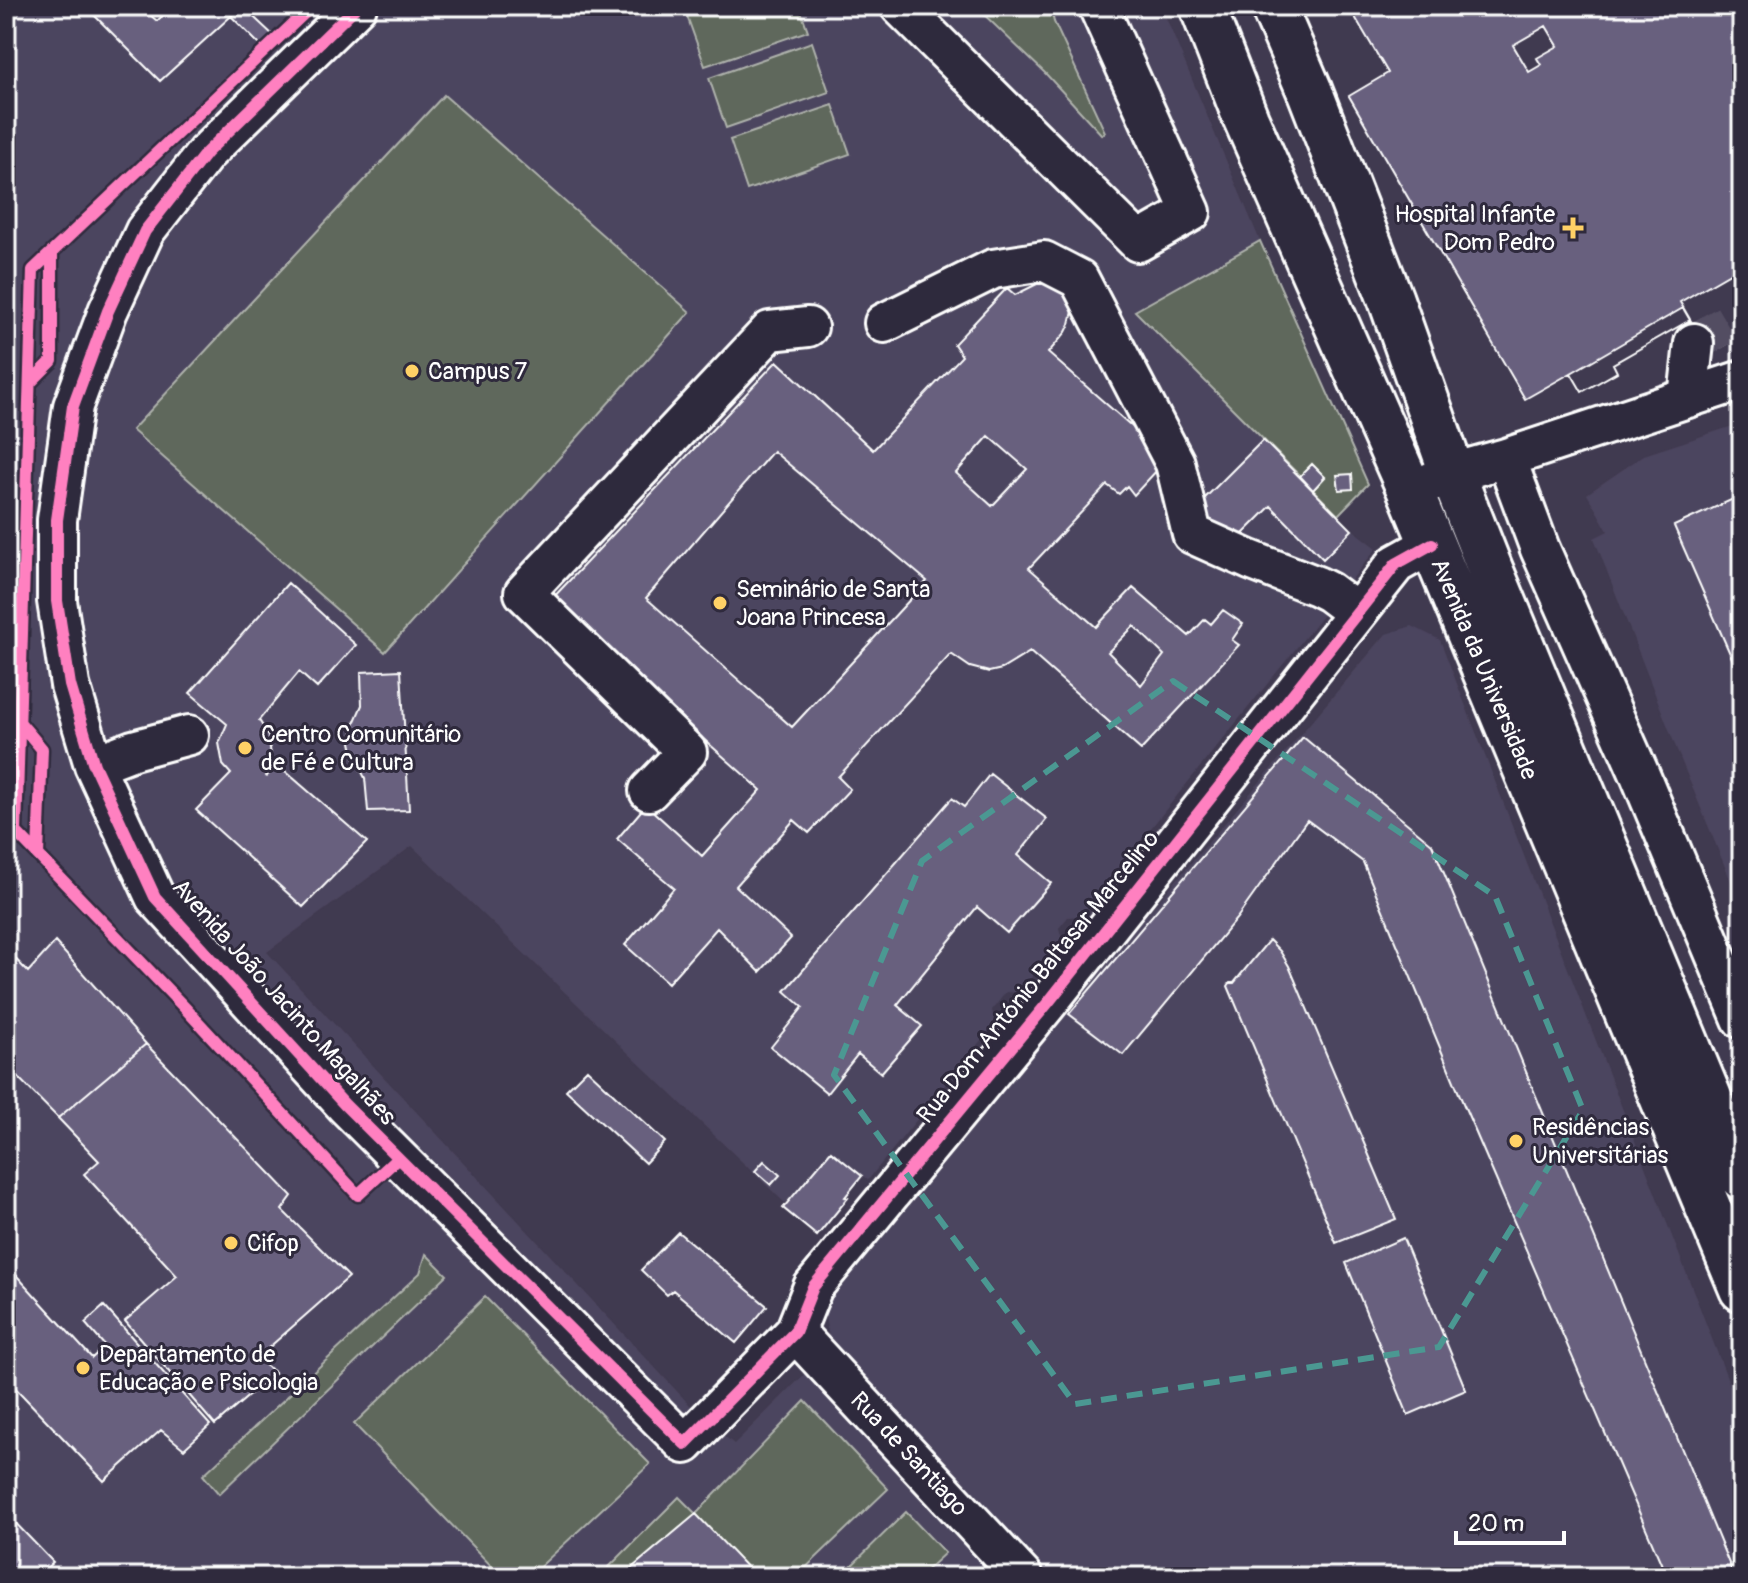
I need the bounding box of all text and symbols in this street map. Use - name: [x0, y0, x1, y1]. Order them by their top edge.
- place label: Hospital Infante Dom Pedro: [1394, 200, 1555, 257]
- marker: Hospital Infante Dom Pedro: [1562, 217, 1584, 239]
- place label: Campus 7: [428, 357, 528, 386]
- marker: Campus 7: [403, 362, 421, 380]
- street label: Avenida da Universidade: [1424, 554, 1544, 784]
- place label: Seminário de Santa Joana Princesa: [736, 575, 930, 632]
- marker: Seminário de Santa Joana Princesa: [711, 594, 729, 612]
- place label: Centro Comunitário de Fé e Cultura: [261, 720, 461, 777]
- marker: Centro Comunitário de Fé e Cultura: [236, 739, 254, 757]
- street label: Rua Dom António Baltasar Marcelino: [911, 825, 1165, 1129]
- street label: Avenida João Jacinto Magalhães: [166, 873, 402, 1131]
- place label: Residências Universitárias: [1532, 1113, 1669, 1170]
- marker: Residências Universitárias: [1507, 1132, 1525, 1150]
- place label: Cifop: [247, 1229, 299, 1258]
- marker: Cifop: [222, 1234, 240, 1252]
- place label: Departamento de Educação e Psicologia: [99, 1340, 318, 1397]
- marker: Departamento de Educação e Psicologia: [74, 1359, 92, 1377]
- street label: Rua de Santiago: [844, 1386, 974, 1522]
- scale bar: [1456, 1495, 1564, 1545]
- text: 20 m: [1468, 1509, 1524, 1538]

